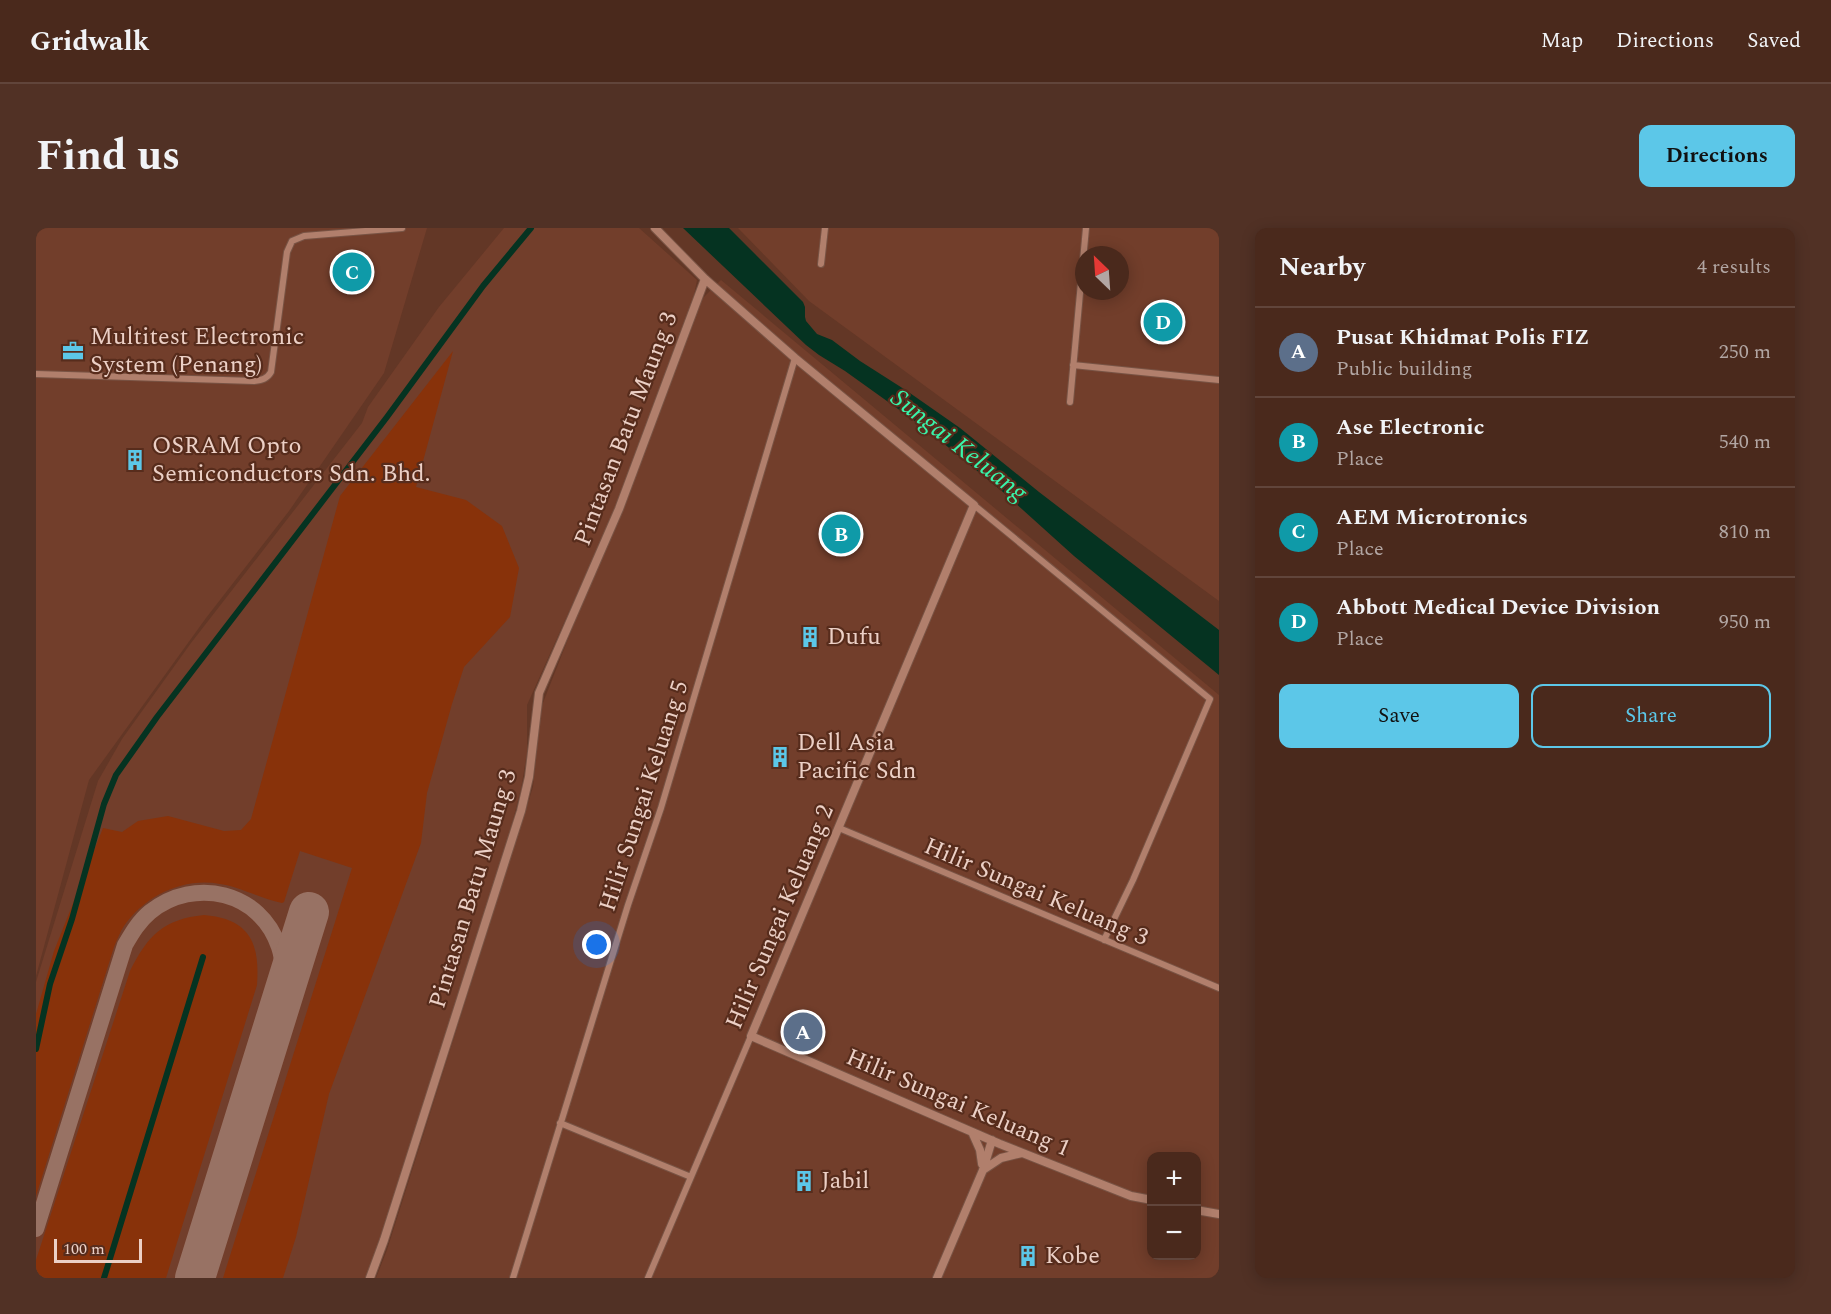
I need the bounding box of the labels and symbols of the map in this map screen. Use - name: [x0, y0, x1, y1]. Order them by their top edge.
- north arrow: [1075, 246, 1129, 300]
- pin: C: [332, 250, 372, 294]
- pin: D: [1144, 300, 1182, 344]
- street label: Pintasan Batu Maung 3: [565, 307, 687, 551]
- place label: Multitest Electronic System (Penang): [90, 319, 304, 383]
- office icon: Multitest Electronic System (Penang): [61, 339, 85, 363]
- water label: Sungai Keluang: [882, 379, 1037, 512]
- place label: OSRAM Opto Semiconductors Sdn. Bhd.: [152, 428, 431, 492]
- building icon: OSRAM Opto Semiconductors Sdn. Bhd.: [123, 448, 147, 472]
- pin: B: [822, 512, 860, 556]
- place label: Dufu: [827, 619, 881, 655]
- building icon: Dufu: [798, 625, 822, 649]
- street label: Hilir Sungai Keluang 5: [590, 676, 698, 916]
- place label: Dell Asia Pacific Sdn: [797, 725, 916, 789]
- building icon: Dell Asia Pacific Sdn: [768, 745, 792, 769]
- street label: Pintasan Batu Maung 3: [420, 765, 526, 1013]
- street label: Hilir Sungai Keluang 2: [716, 799, 844, 1035]
- street label: Hilir Sungai Keluang 3: [918, 828, 1154, 956]
- your location: [582, 930, 611, 959]
- pin: A: [784, 1010, 822, 1054]
- street label: Hilir Sungai Keluang 1: [840, 1039, 1076, 1167]
- place label: Jabil: [821, 1163, 869, 1199]
- building icon: Jabil: [792, 1169, 816, 1193]
- scale bar: [54, 1236, 142, 1264]
- place label: Kobe: [1045, 1238, 1100, 1274]
- building icon: Kobe: [1016, 1244, 1040, 1268]

